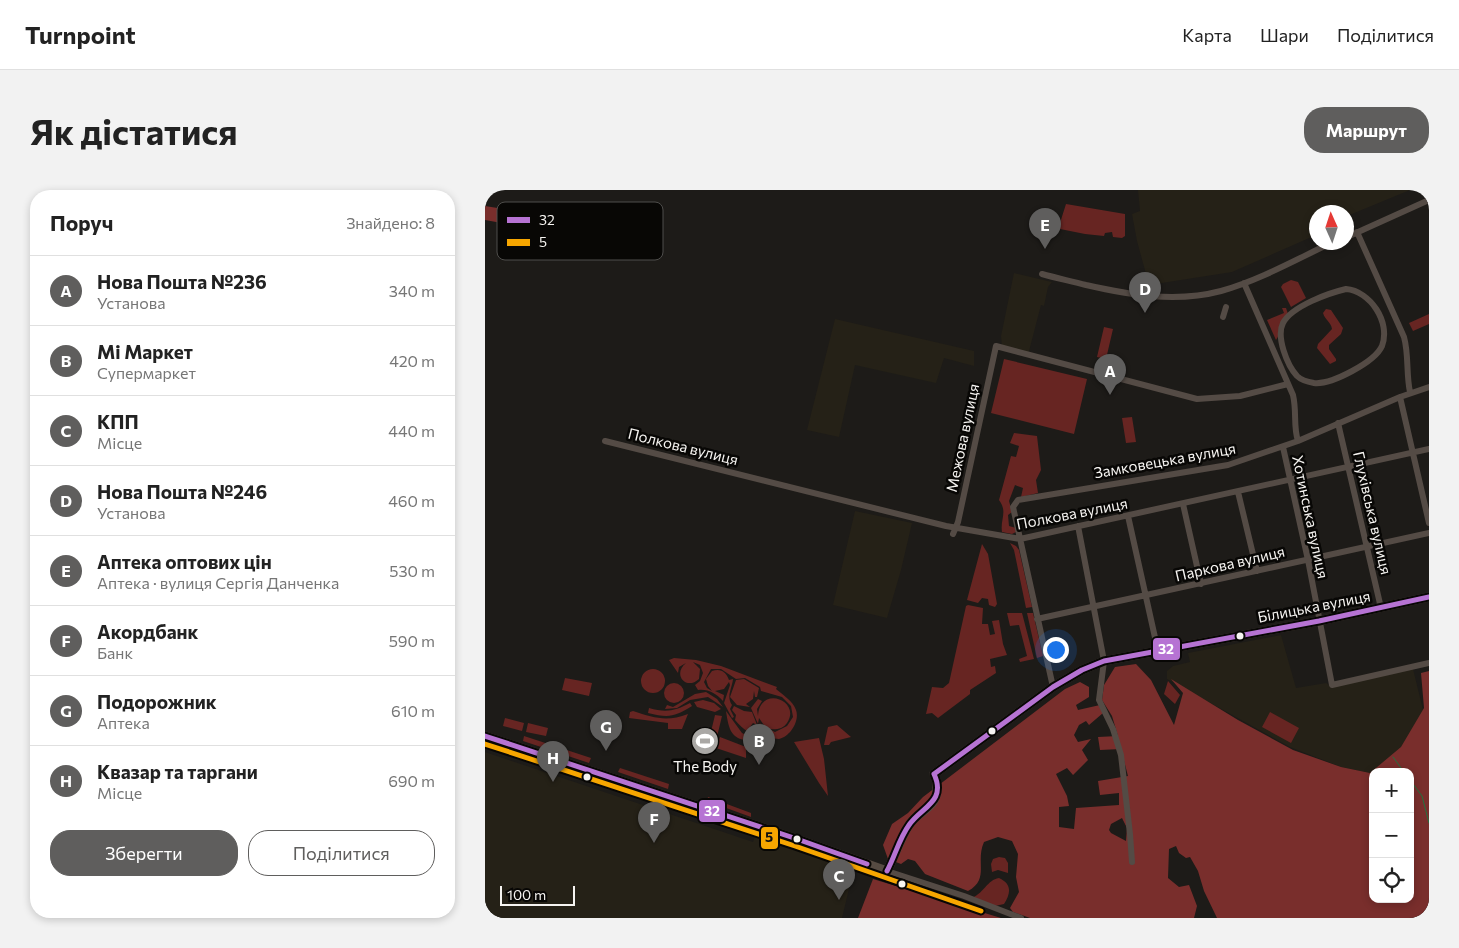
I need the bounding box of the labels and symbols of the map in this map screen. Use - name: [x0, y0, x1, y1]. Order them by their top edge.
- legend: [497, 202, 663, 260]
- north arrow: [1309, 205, 1354, 250]
- pin: E: [1029, 208, 1061, 249]
- text: 32: [539, 211, 555, 228]
- text: 5: [539, 233, 547, 250]
- pin: D: [1129, 272, 1161, 313]
- pin: A: [1094, 354, 1126, 395]
- street label: Межова вулиця: [942, 382, 982, 494]
- street label: Полкова вулиця: [626, 424, 740, 468]
- street label: Замковецька вулиця: [1092, 439, 1237, 481]
- street label: Глухівська вулиця: [1350, 449, 1396, 576]
- street label: Хотинська вулиця: [1289, 454, 1333, 580]
- street label: Полкова вулиця: [1015, 493, 1129, 533]
- street label: Паркова вулиця: [1173, 542, 1286, 584]
- street label: Білицька вулиця: [1256, 586, 1372, 626]
- unlabelled marker: [1235, 631, 1245, 641]
- your location: [1043, 637, 1069, 663]
- line badge: 32: [1152, 637, 1181, 661]
- text: 32: [1158, 640, 1174, 657]
- pin: G: [590, 710, 622, 751]
- pin: B: [743, 724, 775, 765]
- sports icon: The Body: [690, 726, 720, 756]
- unlabelled marker: [987, 726, 997, 736]
- pin: H: [537, 741, 569, 782]
- place label: The Body: [673, 757, 737, 775]
- unlabelled marker: [582, 772, 592, 782]
- line badge: 32: [698, 799, 726, 823]
- pin: F: [638, 802, 670, 843]
- text: 32: [704, 802, 720, 819]
- line badge: 5: [760, 826, 779, 850]
- text: 5: [765, 828, 773, 845]
- unlabelled marker: [792, 834, 802, 844]
- pin: C: [823, 859, 855, 900]
- unlabelled marker: [897, 879, 907, 889]
- scale bar: [500, 883, 575, 906]

